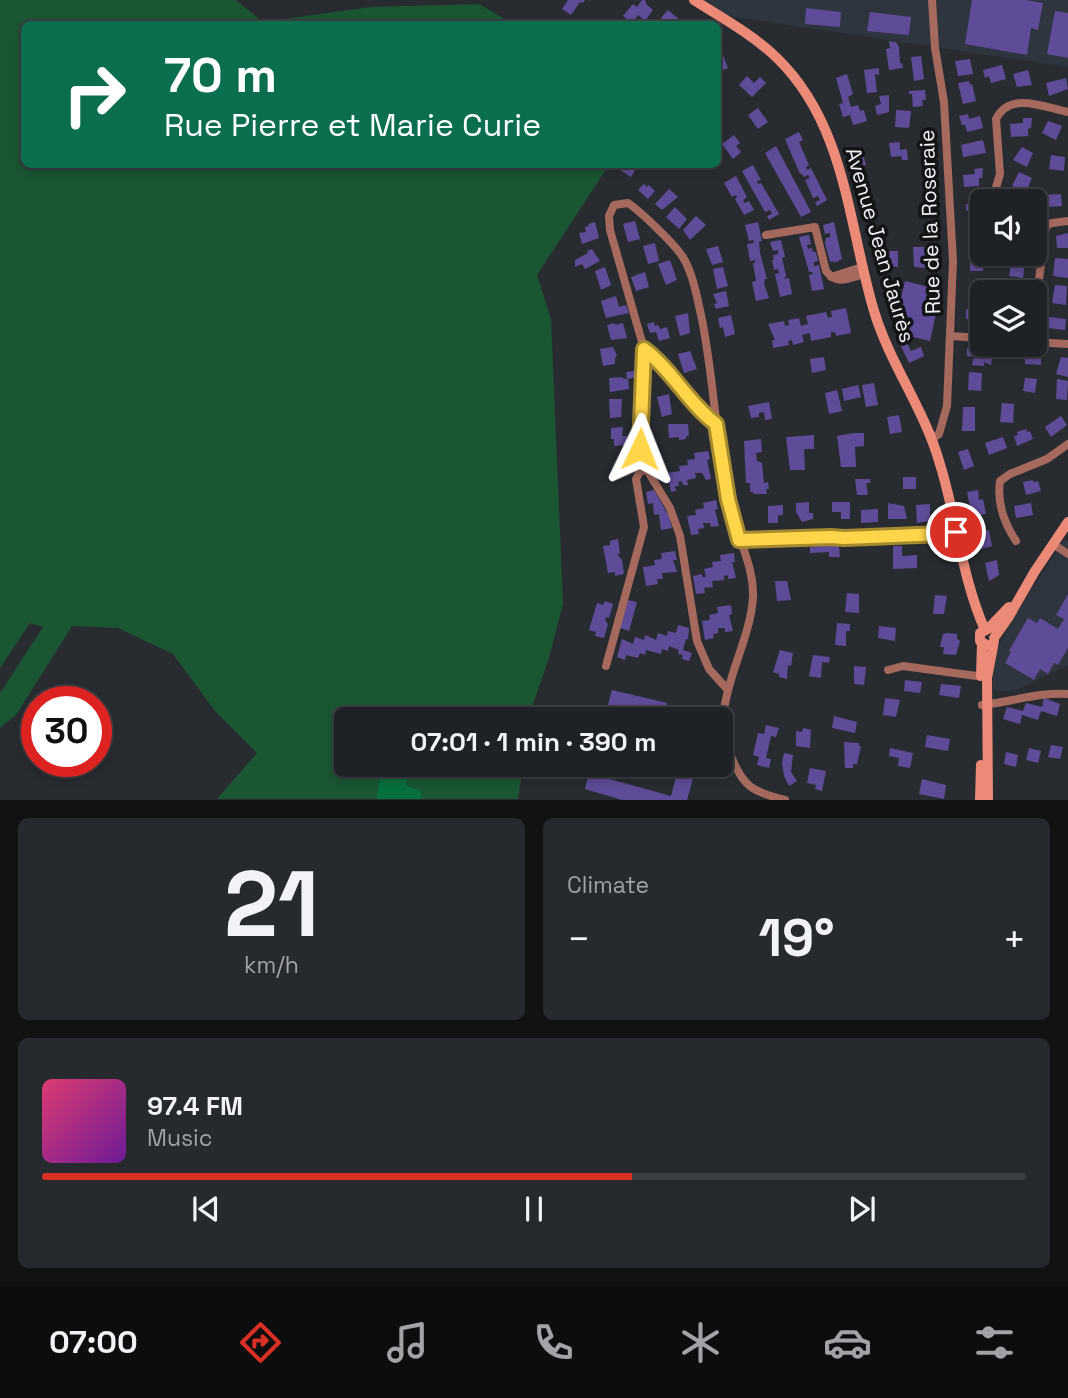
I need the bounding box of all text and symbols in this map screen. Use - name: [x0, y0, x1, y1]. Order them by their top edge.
- text: 70 m: [164, 44, 277, 106]
- icon: right: [49, 49, 140, 140]
- text: Rue Pierre et Marie Curie: [164, 105, 541, 145]
- street label: Rue de la Roseraie: [913, 129, 946, 315]
- street label: Avenue Jean Jaurès: [840, 144, 921, 346]
- map controls: [970, 189, 1047, 357]
- button: sound: [970, 189, 1047, 266]
- button: layers: [970, 280, 1047, 357]
- position arrow: [603, 412, 677, 486]
- pin: [926, 502, 986, 562]
- icon: arrive: [937, 513, 975, 551]
- speed limit sign: 30: [21, 686, 112, 777]
- text: 07:01 · 1 min · 390 m: [411, 725, 656, 759]
- text: 21: [224, 846, 319, 963]
- text: Climate: [567, 870, 649, 900]
- text: 19°: [758, 905, 835, 971]
- text: −: [567, 915, 591, 963]
- text: +: [1002, 915, 1026, 963]
- text: km/h: [244, 950, 299, 980]
- text: 97.4 FM: [147, 1089, 243, 1123]
- text: Music: [147, 1123, 212, 1153]
- icon: previous: [187, 1190, 225, 1228]
- icon: pause: [515, 1190, 553, 1228]
- icon: next: [843, 1190, 881, 1228]
- icon: directions: [236, 1318, 285, 1367]
- icon: music: [383, 1318, 432, 1367]
- icon: phone: [529, 1318, 578, 1367]
- icon: climate: [676, 1318, 725, 1367]
- icon: car: [823, 1318, 872, 1367]
- icon: filters: [970, 1318, 1019, 1367]
- text: 07:00: [49, 1322, 138, 1362]

